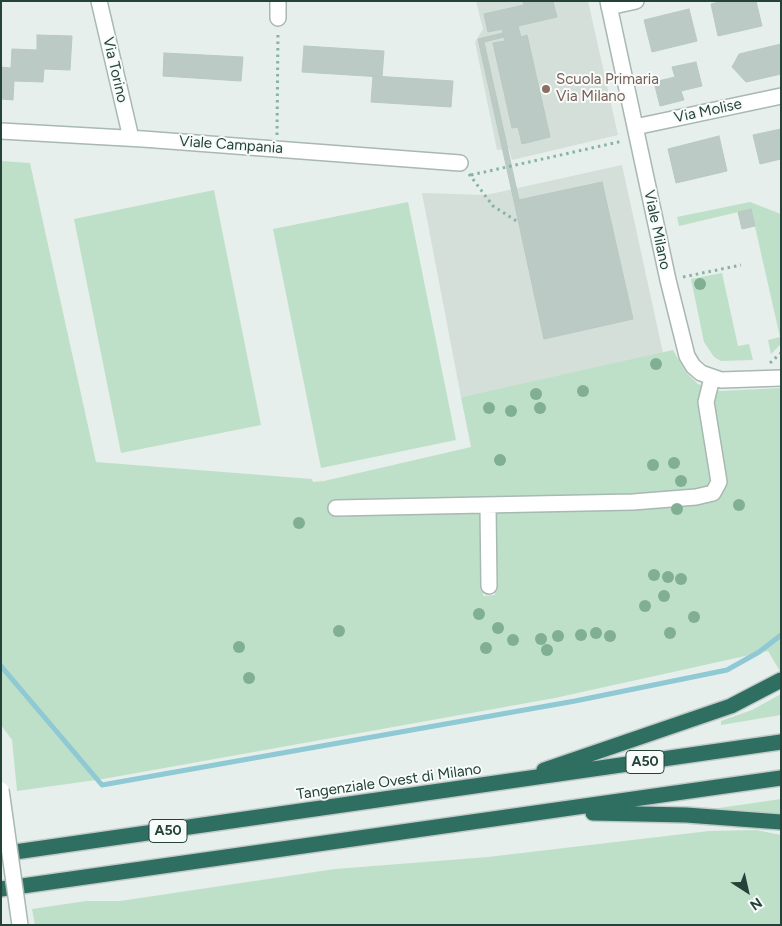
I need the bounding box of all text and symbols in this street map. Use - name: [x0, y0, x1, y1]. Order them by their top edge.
- street label: Via Torino: [99, 35, 131, 105]
- place label: Scuola Primaria Via Milano: [556, 71, 659, 106]
- marker: Scuola Primaria Via Milano: [540, 83, 552, 95]
- street label: Via Molise: [673, 95, 743, 127]
- street label: Viale Campania: [179, 132, 283, 158]
- street label: Viale Milano: [640, 189, 674, 271]
- road number: A50: [626, 750, 664, 774]
- street label: Tangenziale Ovest di Milano: [295, 760, 483, 804]
- road number: A50: [149, 819, 187, 842]
- north arrow: [722, 866, 772, 916]
- text: N: [747, 894, 765, 914]

